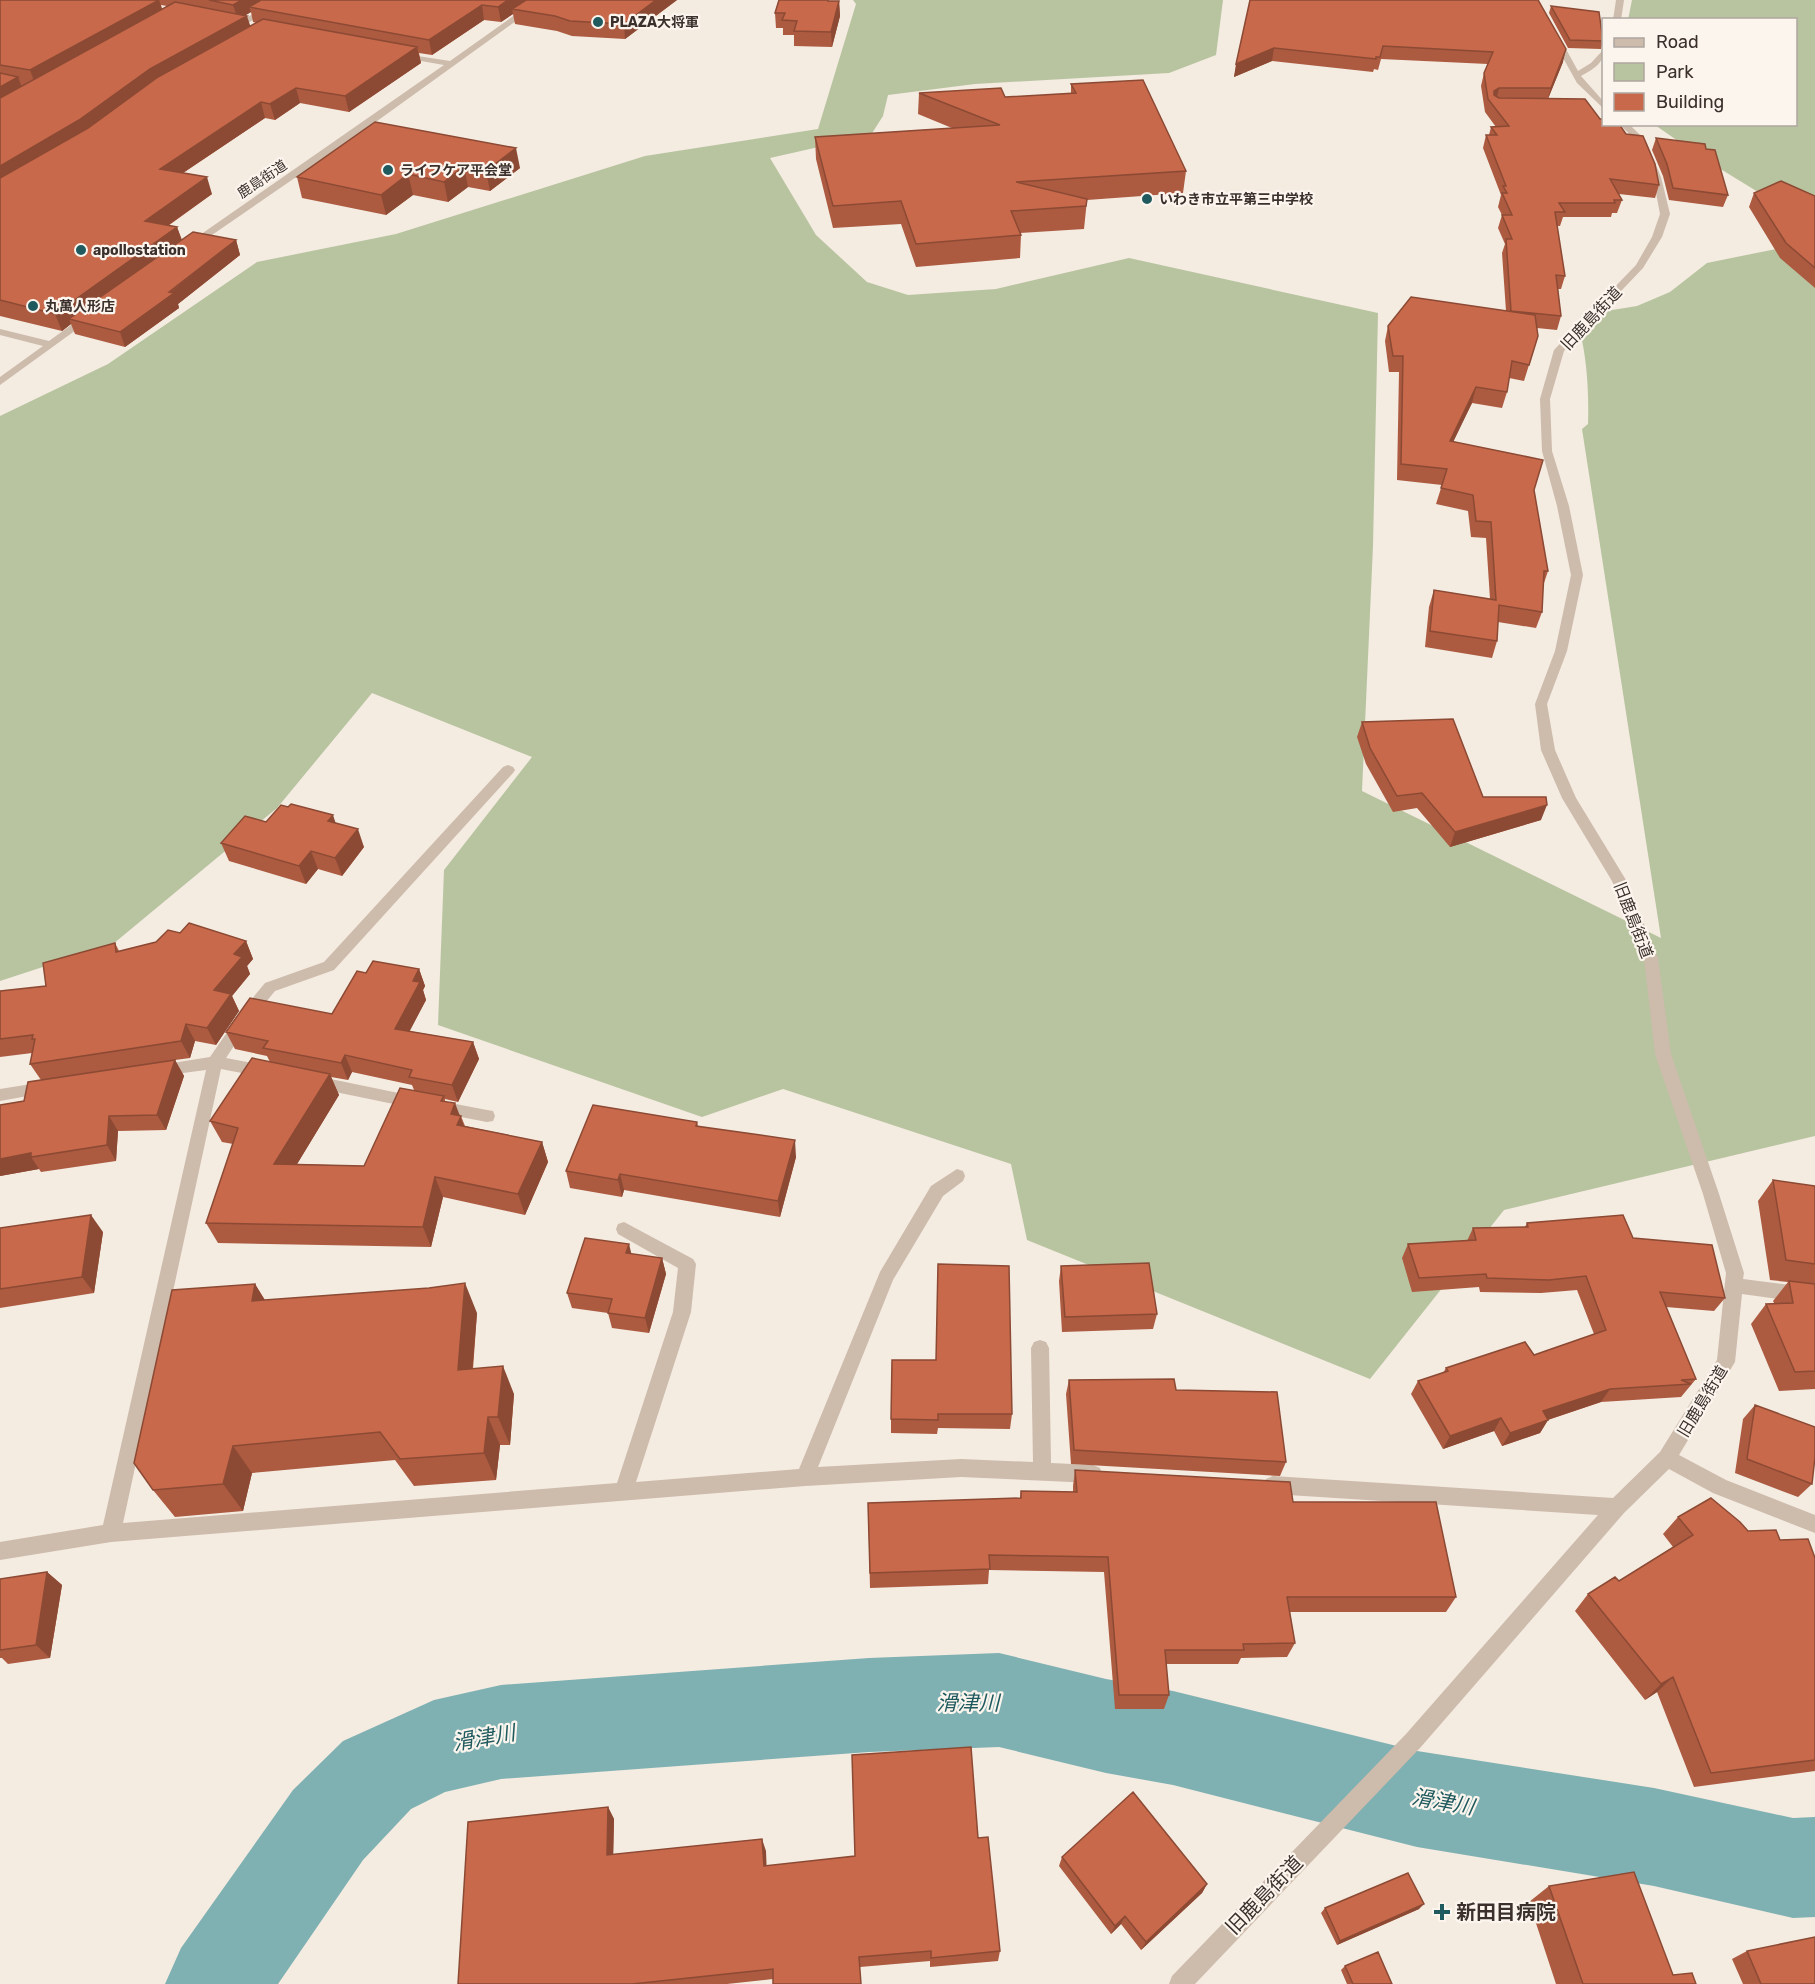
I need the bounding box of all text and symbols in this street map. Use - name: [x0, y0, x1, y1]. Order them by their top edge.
- place label: PLAZA大将軍: [610, 14, 699, 31]
- marker: PLAZA大将軍: [591, 15, 605, 29]
- legend: [1602, 18, 1797, 126]
- text: Road: [1656, 31, 1699, 53]
- text: Park: [1656, 61, 1694, 83]
- text: Building: [1656, 91, 1724, 113]
- street label: 鹿島街道: [234, 157, 290, 202]
- place label: ライフケア平会堂: [400, 162, 512, 179]
- marker: ライフケア平会堂: [381, 163, 395, 177]
- place label: いわき市立平第三中学校: [1159, 191, 1313, 208]
- marker: いわき市立平第三中学校: [1140, 192, 1154, 206]
- place label: apollostation: [93, 242, 186, 259]
- marker: apollostation: [74, 243, 88, 257]
- street label: 旧鹿島街道: [1557, 283, 1626, 354]
- place label: 丸萬人形店: [45, 298, 115, 315]
- marker: 丸萬人形店: [26, 299, 40, 313]
- street label: 旧鹿島街道: [1610, 879, 1657, 961]
- street label: 旧鹿島街道: [1674, 1362, 1731, 1440]
- water label: 滑津川: [937, 1690, 1001, 1715]
- water label: 滑津川: [451, 1719, 519, 1755]
- water label: 滑津川: [1410, 1784, 1478, 1820]
- street label: 旧鹿島街道: [1221, 1851, 1307, 1939]
- place label: 新田目病院: [1456, 1900, 1556, 1924]
- marker: 新田目病院: [1433, 1903, 1451, 1921]

